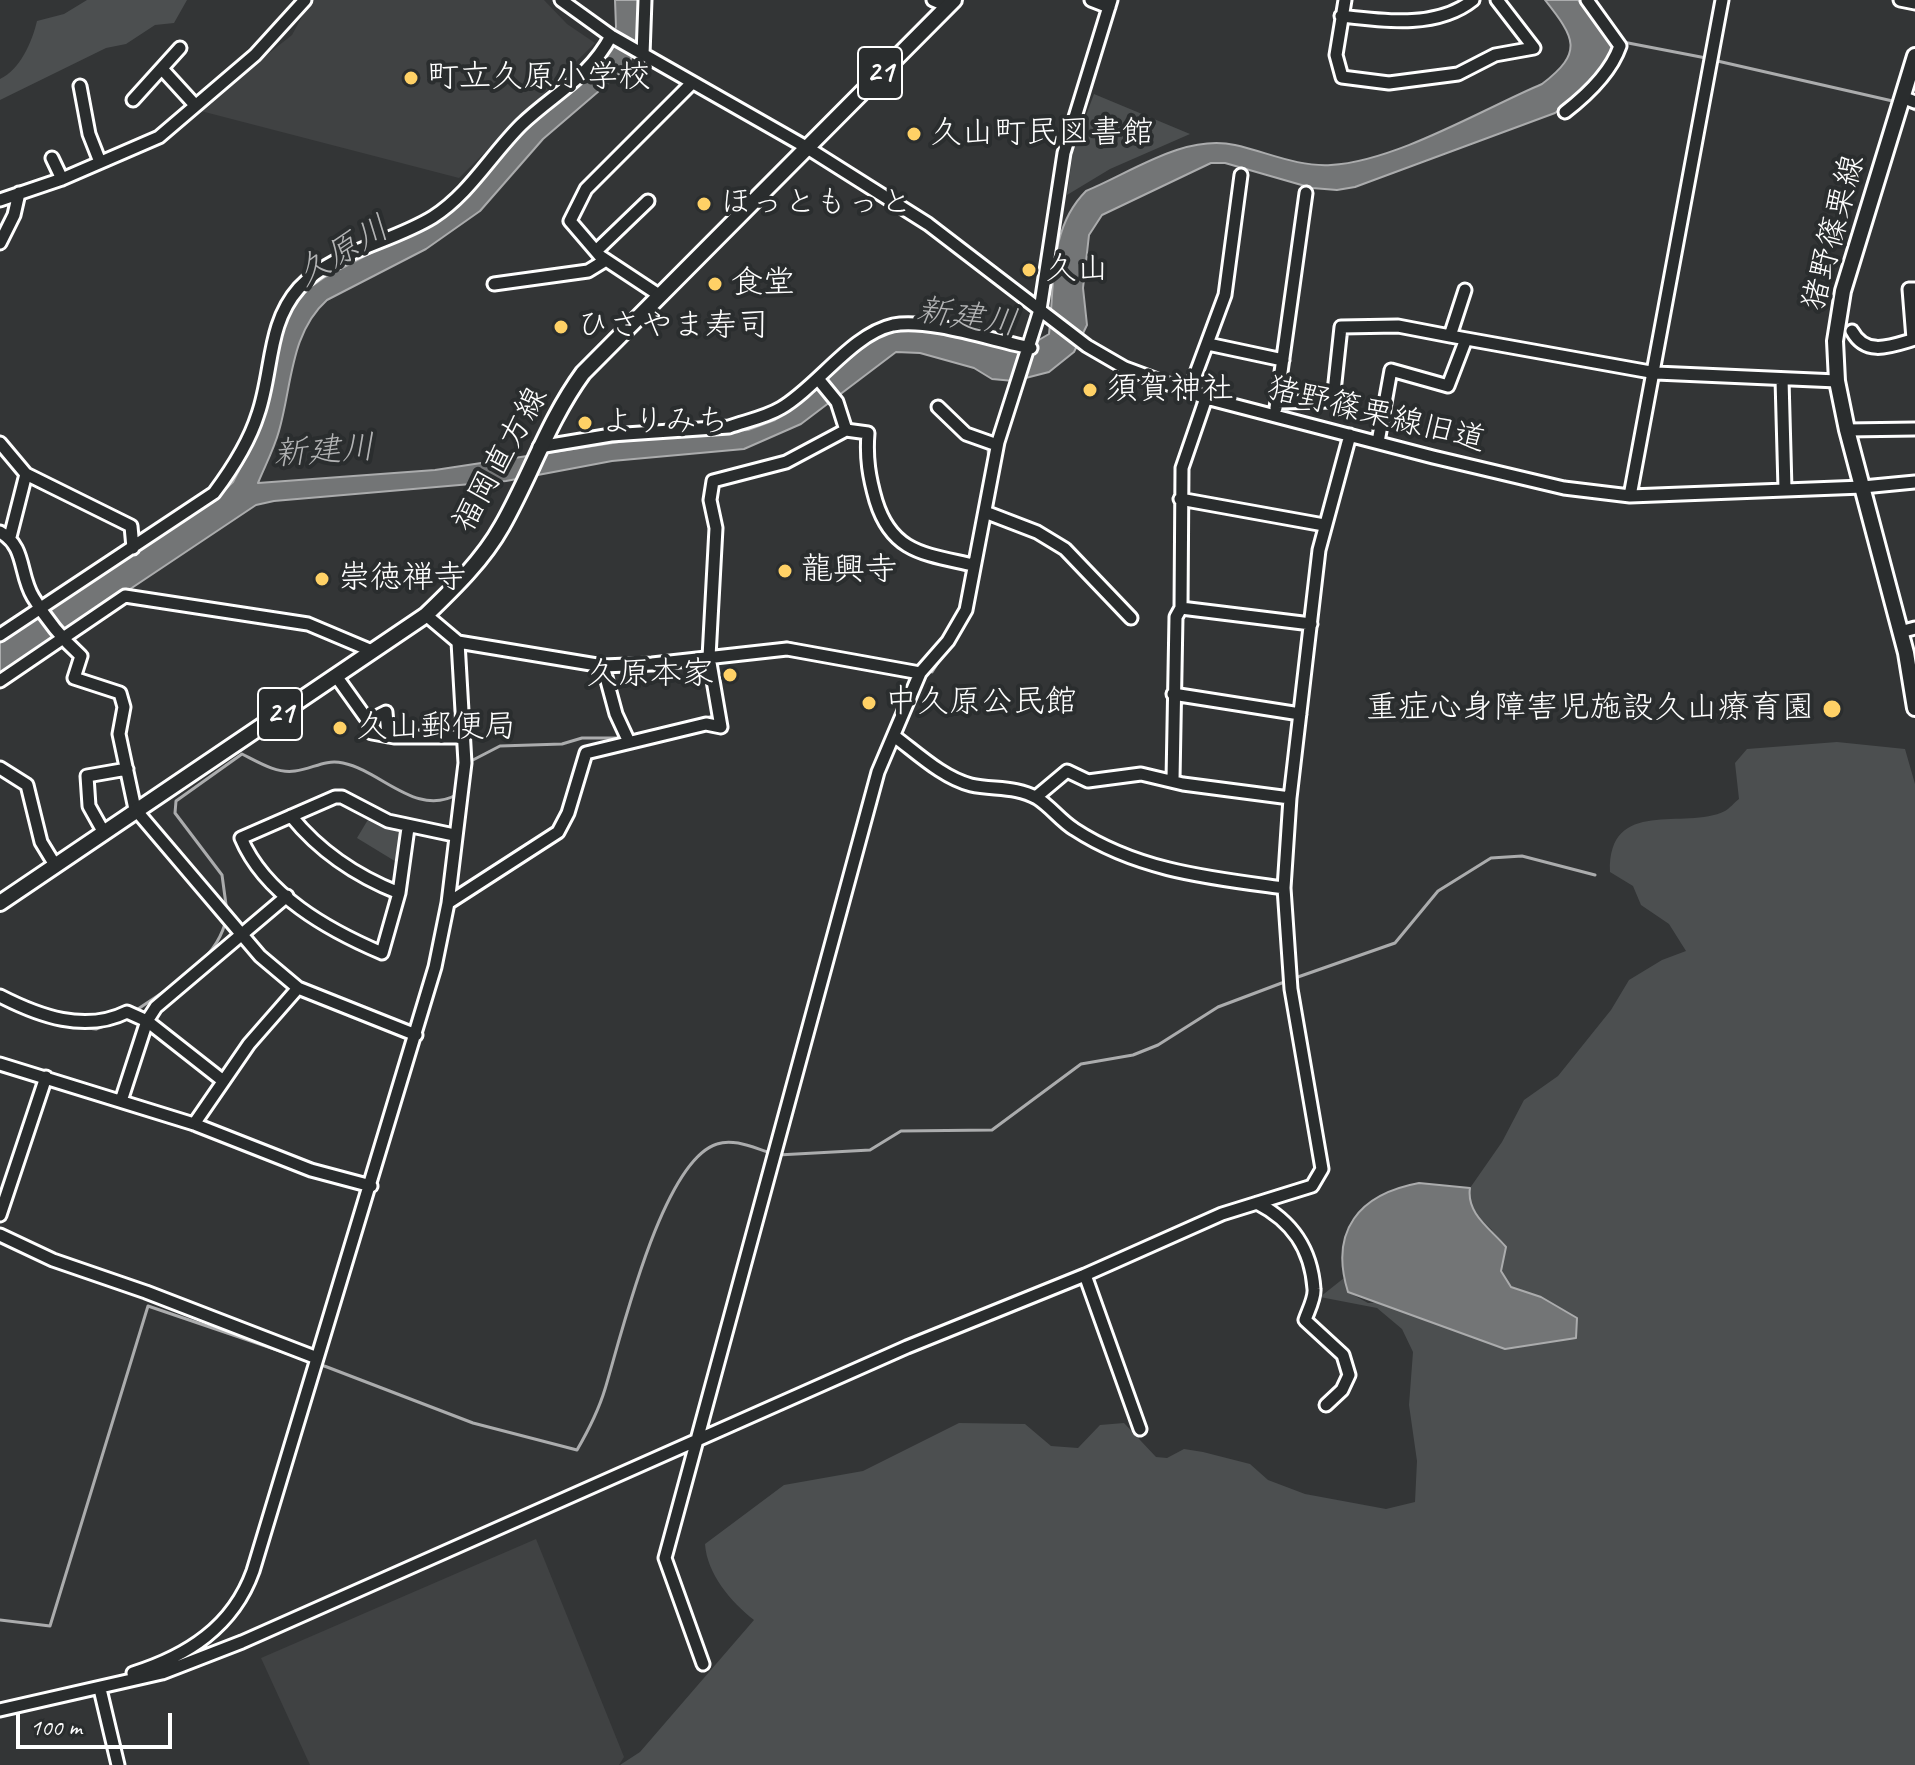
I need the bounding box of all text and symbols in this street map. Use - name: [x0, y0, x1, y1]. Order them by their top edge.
- road number: 21: [858, 47, 902, 99]
- place label: 町立久原小学校: [427, 59, 651, 97]
- marker: 町立久原小学校: [402, 69, 420, 87]
- place label: 久山町民図書館: [930, 115, 1154, 153]
- marker: 久山町民図書館: [905, 125, 923, 143]
- street label: 猪野篠栗線: [1795, 151, 1873, 315]
- place label: ほっともっと: [720, 185, 912, 223]
- marker: ほっともっと: [695, 195, 713, 213]
- water label: 久原川: [289, 208, 397, 296]
- place label: 久山: [1045, 251, 1109, 289]
- marker: 久山: [1020, 261, 1038, 279]
- place label: 食堂: [731, 265, 795, 303]
- marker: 食堂: [706, 275, 724, 293]
- water label: 新建川: [914, 291, 1020, 345]
- place label: ひさやま寿司: [577, 308, 769, 346]
- marker: ひさやま寿司: [552, 318, 570, 336]
- street label: 猪野篠栗線旧道: [1263, 369, 1489, 461]
- place label: 須賀神社: [1106, 371, 1234, 409]
- street label: 福岡直方線: [445, 381, 557, 539]
- marker: 須賀神社: [1081, 381, 1099, 399]
- place label: よりみち: [601, 404, 729, 442]
- marker: よりみち: [576, 414, 594, 432]
- water label: 新建川: [272, 428, 376, 476]
- place label: 龍興寺: [801, 552, 897, 590]
- place label: 崇徳禅寺: [338, 560, 466, 598]
- marker: 龍興寺: [776, 562, 794, 580]
- marker: 崇徳禅寺: [313, 570, 331, 588]
- place label: 久原本家: [586, 656, 714, 694]
- marker: 久原本家: [721, 666, 739, 684]
- place label: 中久原公民館: [885, 684, 1077, 722]
- road number: 21: [258, 688, 302, 740]
- place label: 重症心身障害児施設久山療育園: [1366, 690, 1814, 728]
- marker: 中久原公民館: [860, 694, 878, 712]
- marker: 重症心身障害児施設久山療育園: [1821, 698, 1843, 720]
- place label: 久山郵便局: [356, 709, 516, 747]
- marker: 久山郵便局: [331, 719, 349, 737]
- scale bar: [20, 1697, 176, 1747]
- text: 100 m: [30, 1712, 82, 1742]

